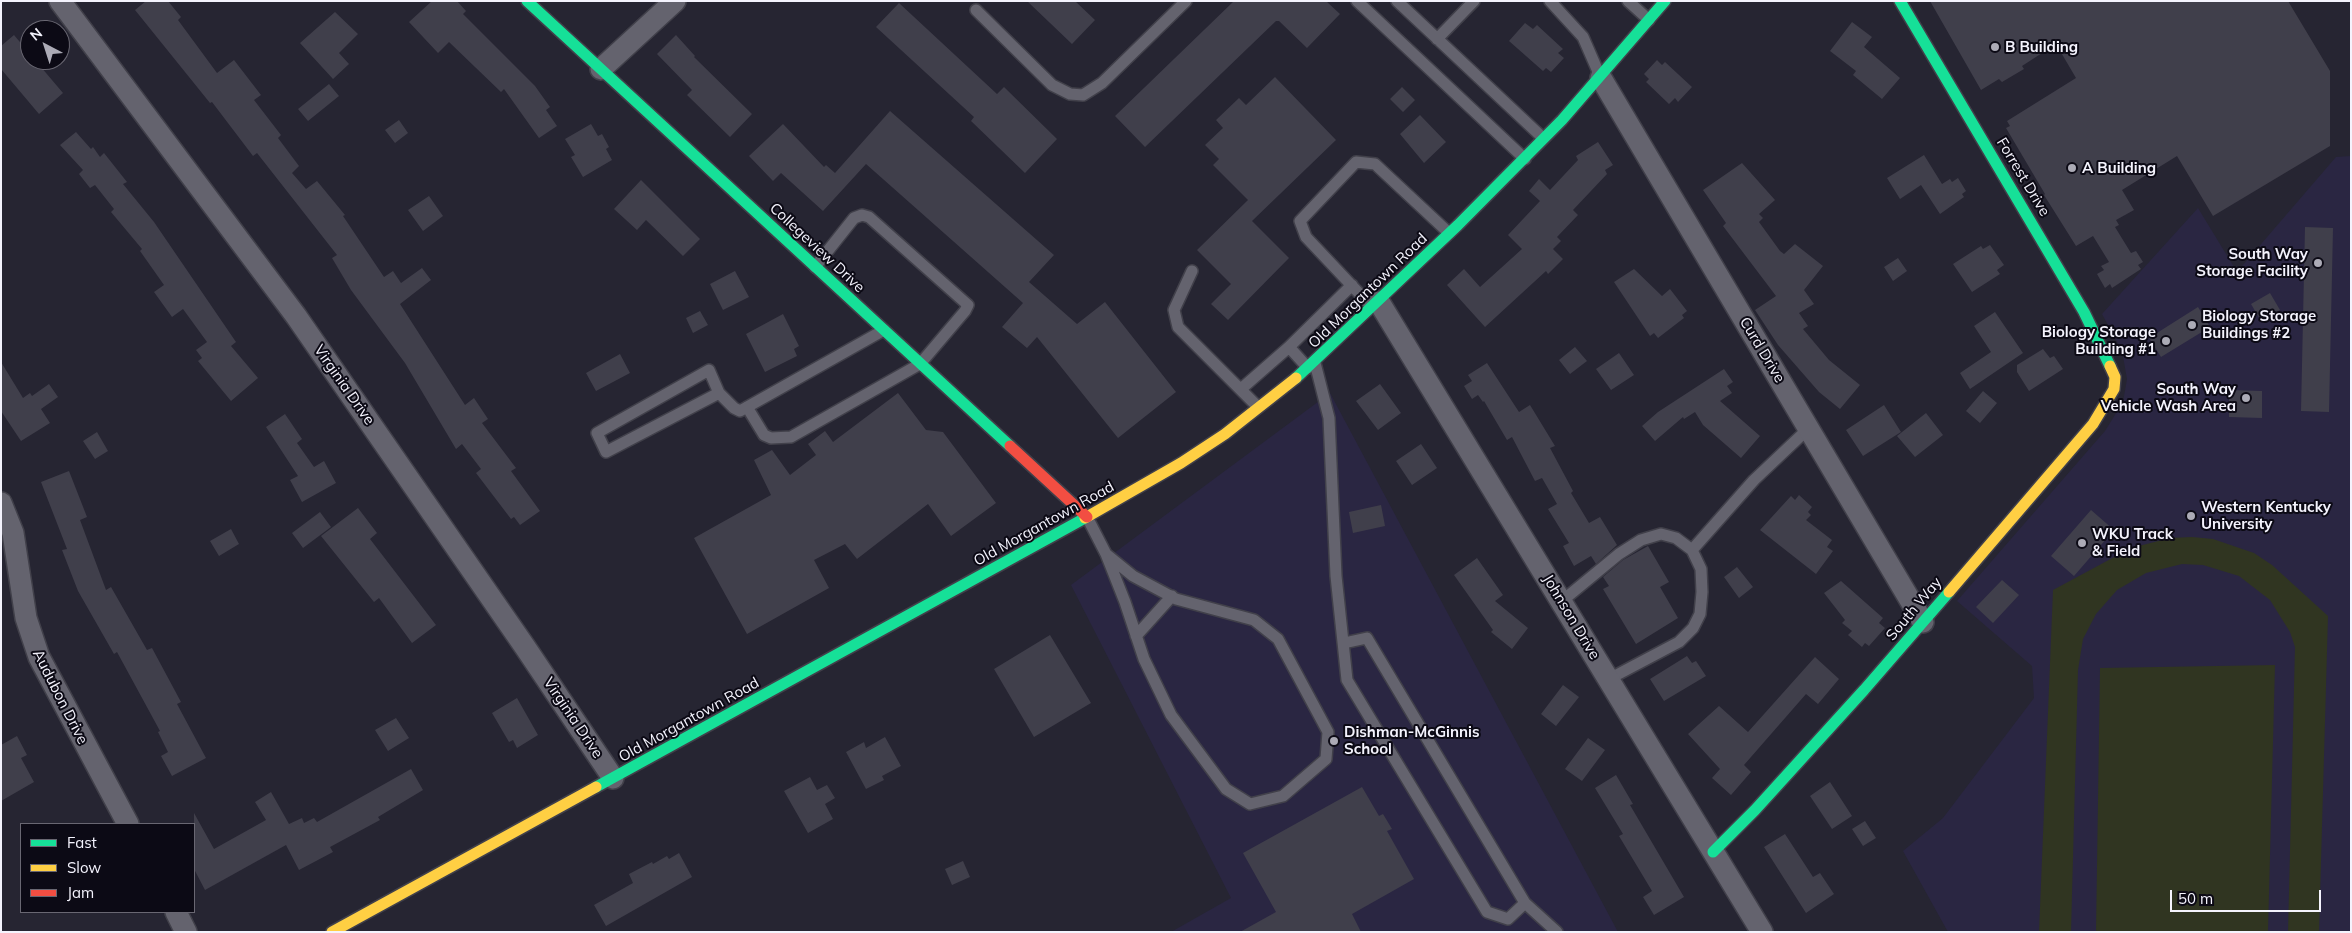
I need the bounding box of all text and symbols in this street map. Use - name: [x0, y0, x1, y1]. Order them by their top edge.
- north arrow: [20, 20, 70, 70]
- text: N: [26, 24, 46, 45]
- place label: B Building: [2005, 38, 2078, 56]
- marker: B Building: [1989, 41, 2001, 53]
- street label: Forrest Drive: [1993, 134, 2053, 220]
- place label: A Building: [2082, 159, 2156, 177]
- marker: A Building: [2066, 162, 2078, 174]
- street label: Collegeview Drive: [766, 199, 868, 297]
- street label: Old Morgantown Road: [1305, 230, 1431, 352]
- place label: South Way Storage Facility: [2196, 245, 2308, 280]
- marker: South Way Storage Facility: [2312, 257, 2324, 269]
- place label: Biology Storage Buildings #2: [2202, 307, 2316, 342]
- street label: Curd Drive: [1735, 314, 1789, 386]
- marker: Biology Storage Buildings #2: [2186, 319, 2198, 331]
- place label: Biology Storage Building #1: [2042, 323, 2156, 358]
- marker: Biology Storage Building #1: [2160, 335, 2172, 347]
- street label: Virginia Drive: [310, 342, 378, 428]
- place label: South Way Vehicle Wash Area: [2101, 380, 2236, 415]
- marker: South Way Vehicle Wash Area: [2240, 392, 2252, 404]
- street label: Old Morgantown Road: [971, 478, 1117, 570]
- place label: Western Kentucky University: [2201, 498, 2331, 533]
- marker: Western Kentucky University: [2185, 510, 2197, 522]
- place label: WKU Track & Field: [2092, 525, 2173, 560]
- marker: WKU Track & Field: [2076, 537, 2088, 549]
- street label: Johnson Drive: [1539, 571, 1603, 663]
- street label: South Way: [1882, 574, 1946, 644]
- street label: Audubon Drive: [28, 647, 92, 747]
- street label: Virginia Drive: [539, 674, 607, 762]
- street label: Old Morgantown Road: [616, 674, 762, 766]
- place label: Dishman-McGinnis School: [1344, 723, 1479, 758]
- marker: Dishman-McGinnis School: [1328, 735, 1340, 747]
- legend: [20, 823, 195, 913]
- text: Fast: [67, 833, 97, 852]
- text: Slow: [67, 858, 101, 877]
- scale bar: [2172, 880, 2323, 912]
- text: Jam: [67, 883, 94, 902]
- text: 50 m: [2178, 889, 2213, 908]

